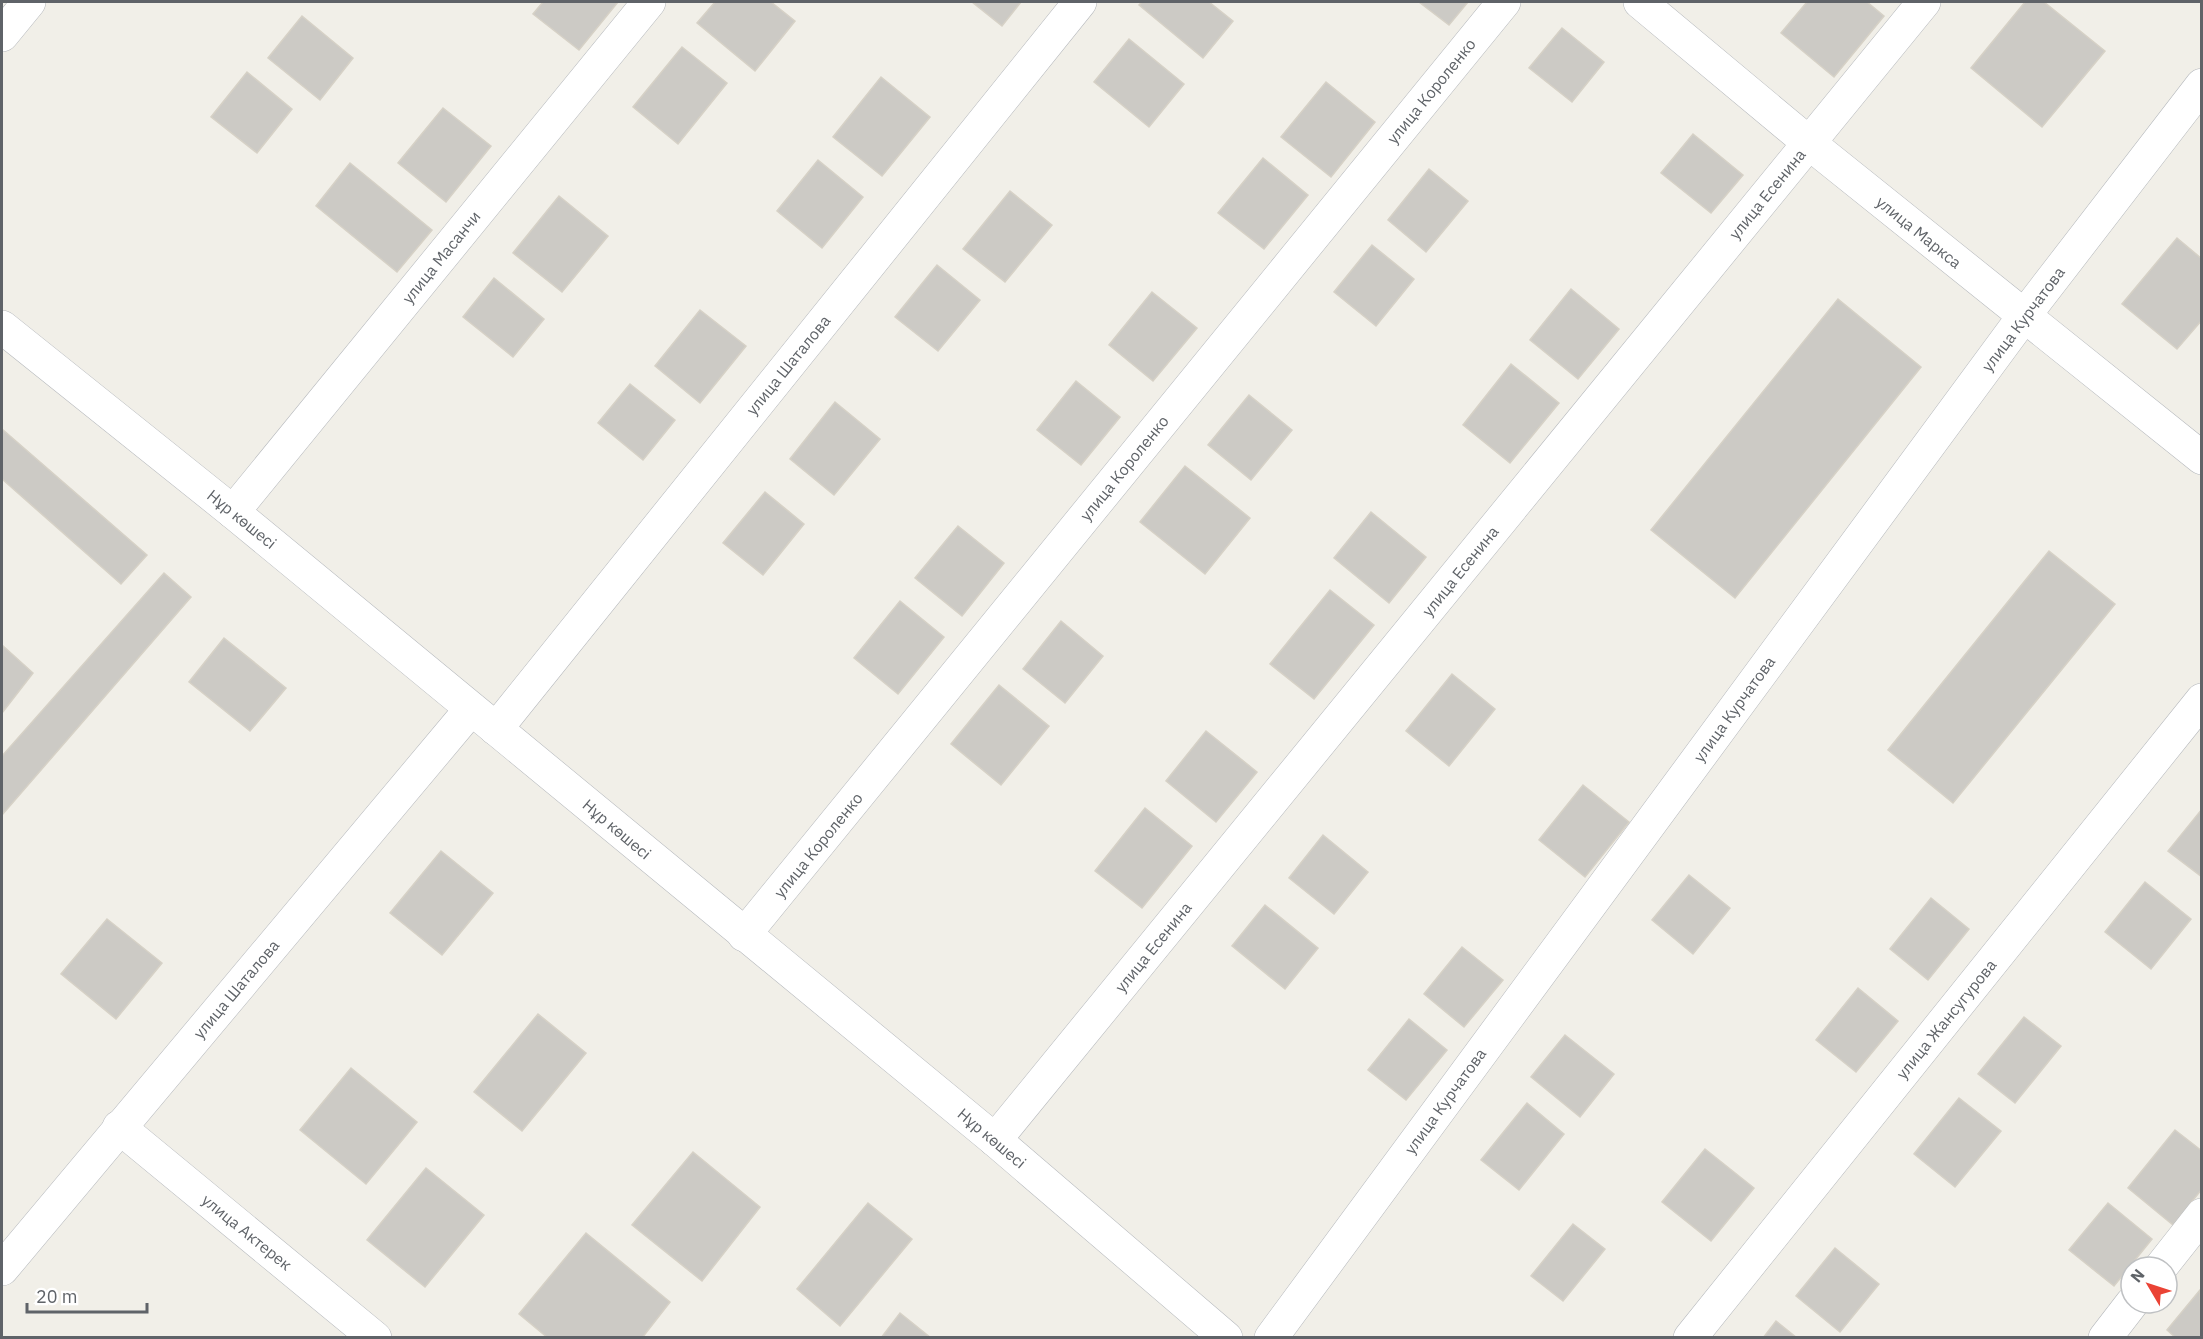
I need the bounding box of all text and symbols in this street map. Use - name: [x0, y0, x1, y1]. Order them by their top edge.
- street label: улица Короленко: [1382, 34, 1480, 148]
- street label: улица Есенина: [1724, 144, 1810, 243]
- street label: улица Маркса: [1872, 191, 1966, 273]
- street label: улица Масанчи: [397, 207, 485, 307]
- street label: улица Курчатова: [1977, 262, 2069, 375]
- street label: улица Шаталова: [742, 311, 835, 419]
- street label: улица Короленко: [1075, 411, 1173, 525]
- street label: Нұр көшесі: [203, 485, 281, 553]
- street label: улица Есенина: [1417, 521, 1503, 620]
- street label: улица Курчатова: [1689, 652, 1779, 766]
- street label: улица Короленко: [769, 788, 867, 902]
- street label: Нұр көшесі: [579, 795, 655, 863]
- street label: улица Есенина: [1110, 897, 1196, 996]
- street label: улица Шаталова: [189, 935, 284, 1043]
- street label: улица Жансугурова: [1892, 955, 2001, 1083]
- street label: улица Курчатова: [1400, 1044, 1490, 1158]
- street label: Нұр көшесі: [954, 1104, 1030, 1172]
- street label: улица Актерек: [198, 1190, 296, 1275]
- north arrow: [2119, 1255, 2179, 1315]
- text: N: [2126, 1265, 2149, 1286]
- scale bar: [27, 1276, 147, 1314]
- text: 20 m: [36, 1285, 78, 1308]

